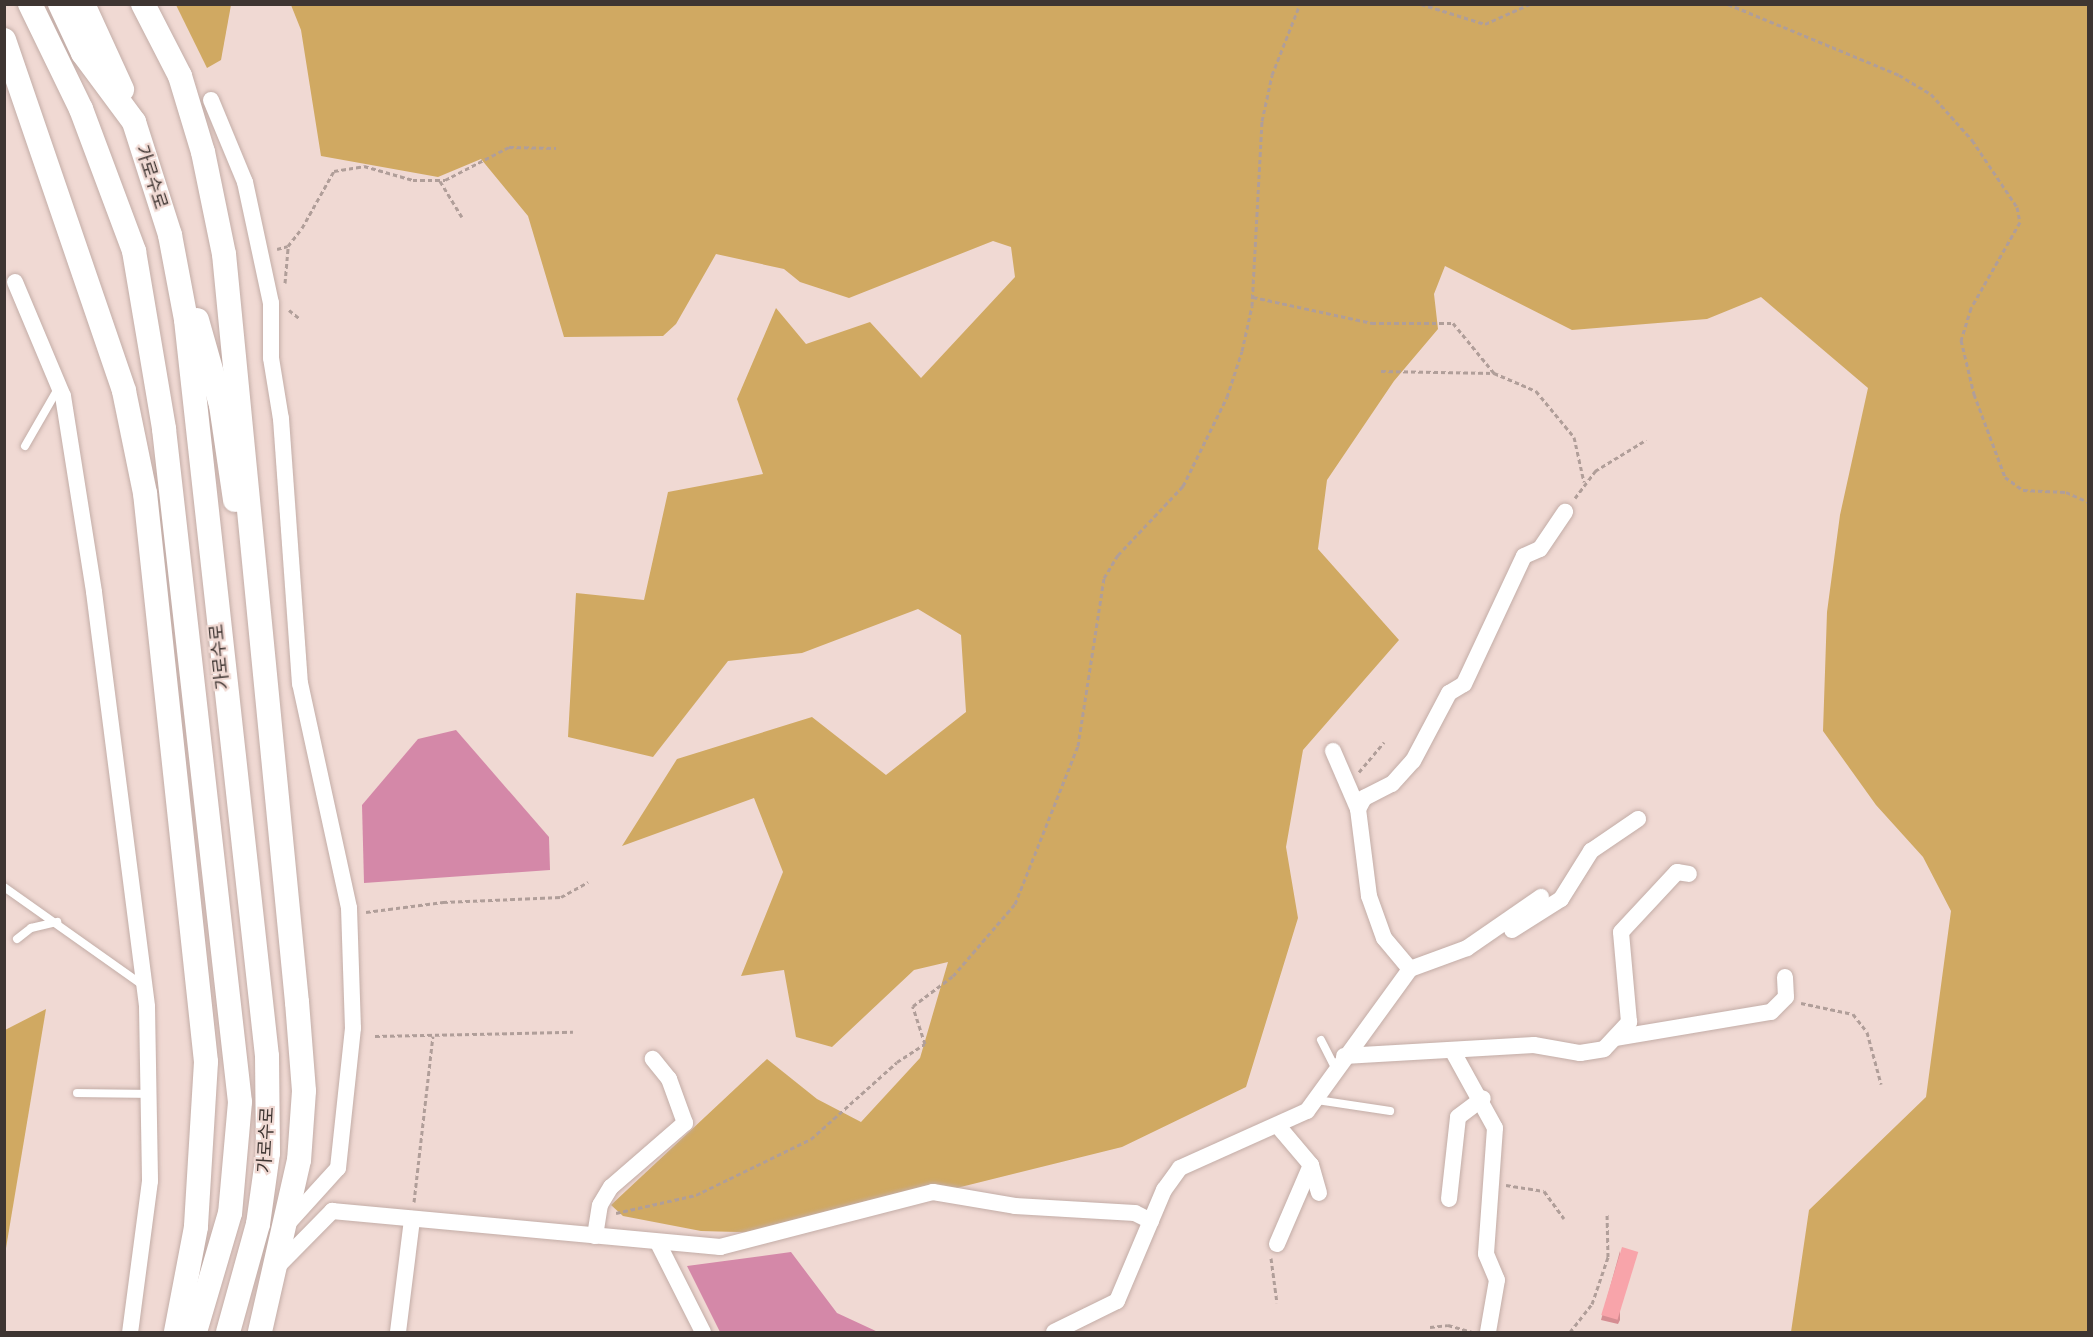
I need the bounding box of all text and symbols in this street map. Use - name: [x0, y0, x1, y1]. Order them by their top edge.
- street label: 가로수로: [130, 142, 172, 212]
- street label: 가로수로: [206, 623, 234, 691]
- street label: 가로수로: [253, 1106, 279, 1174]

